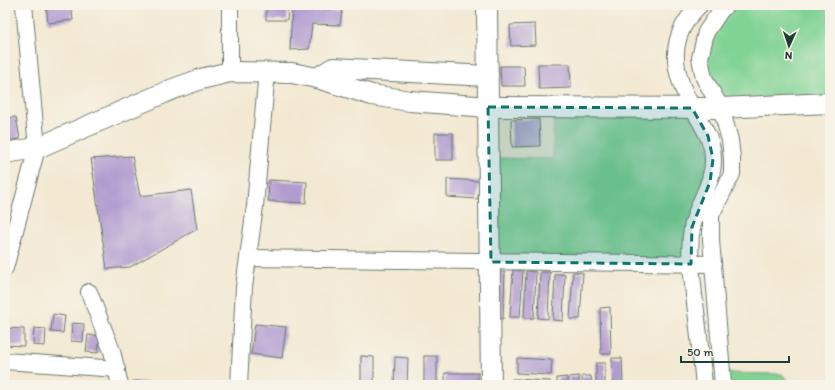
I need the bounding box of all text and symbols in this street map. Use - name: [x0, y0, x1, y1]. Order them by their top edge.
- north arrow: [769, 26, 809, 66]
- text: N: [784, 49, 793, 62]
- scale bar: [681, 338, 789, 364]
- text: 50 m: [687, 345, 713, 359]

